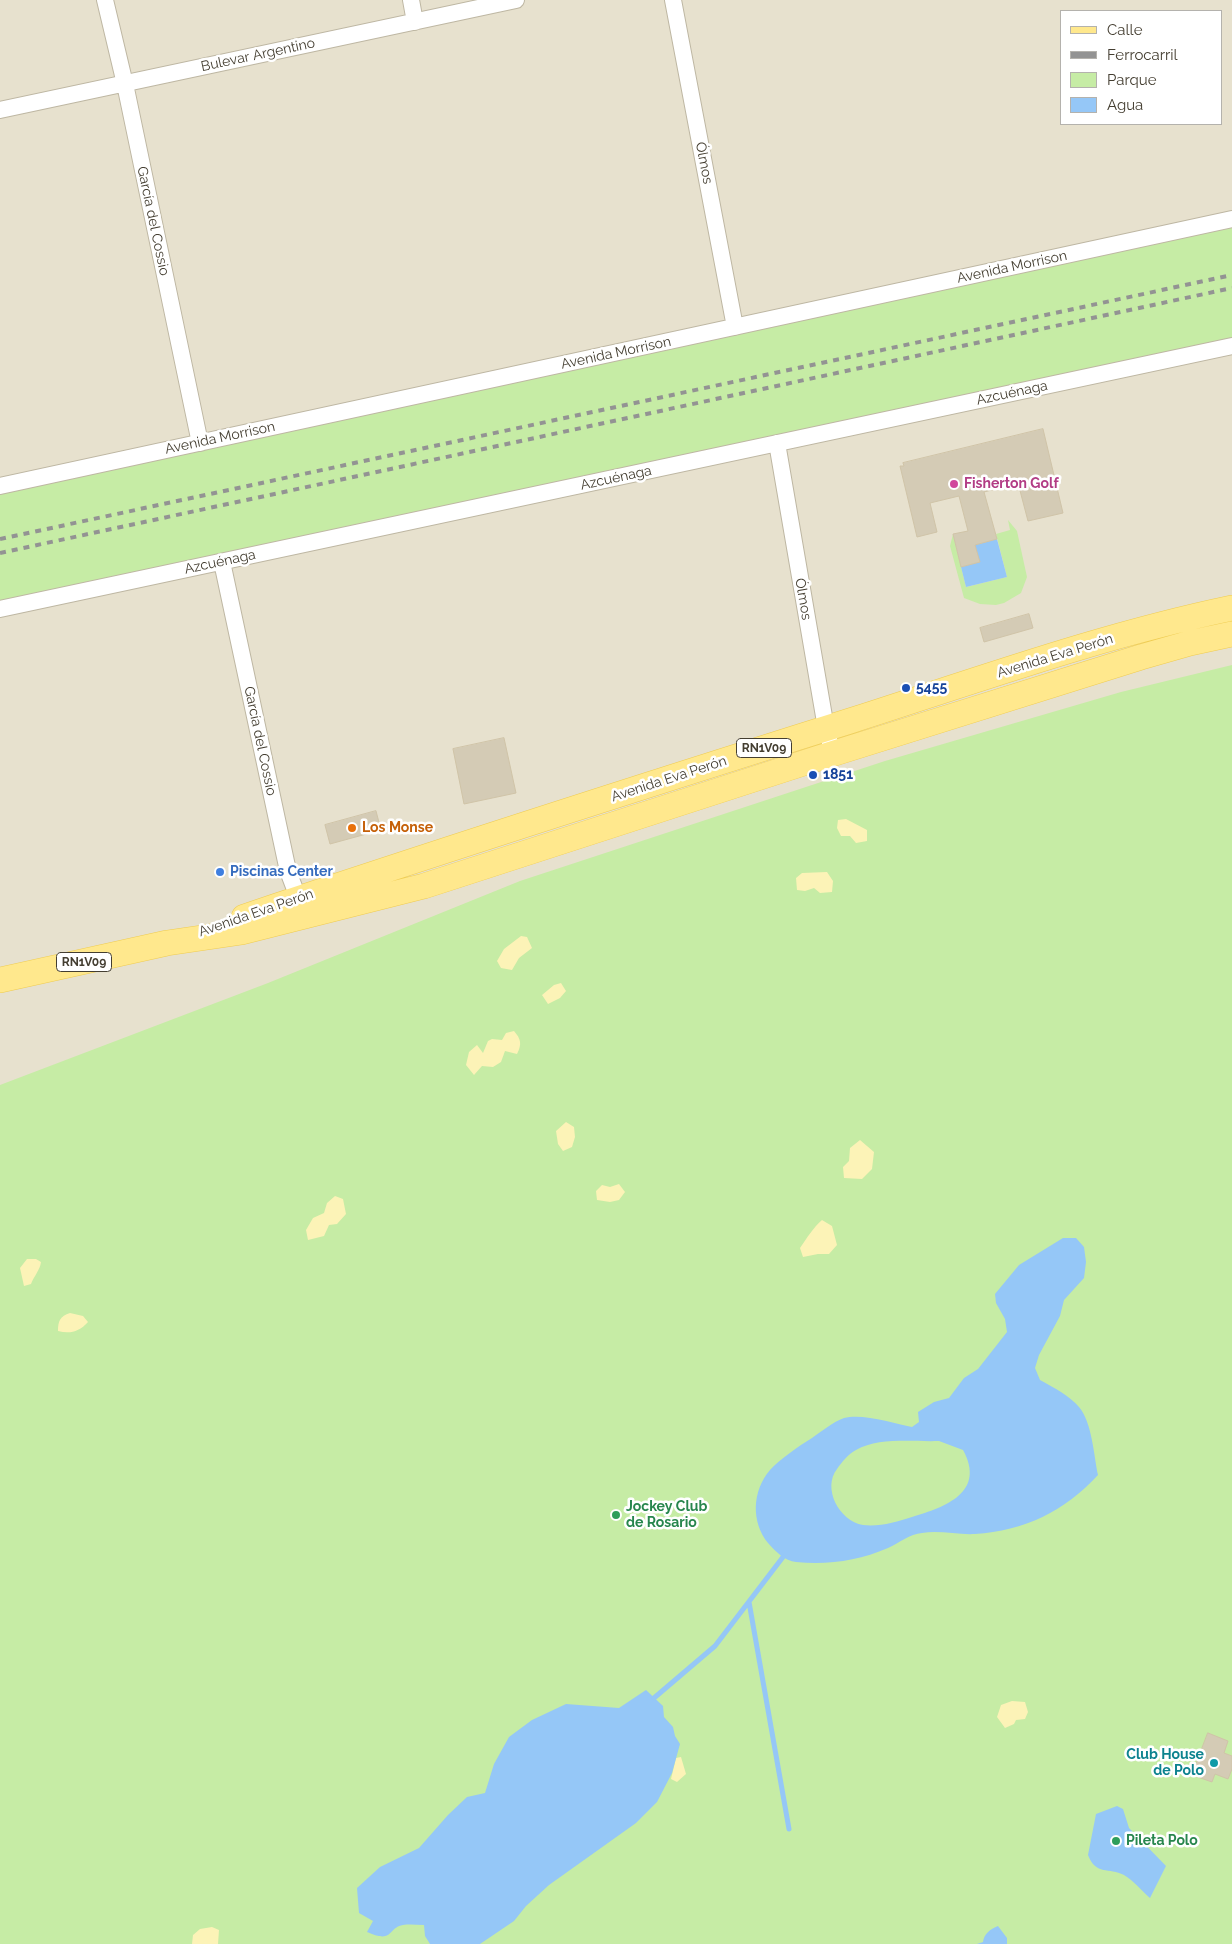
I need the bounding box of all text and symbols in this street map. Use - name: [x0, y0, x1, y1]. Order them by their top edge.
- legend: [1060, 10, 1222, 125]
- text: Calle: [1107, 21, 1142, 39]
- street label: Bulevar Argentino: [199, 35, 317, 75]
- text: Ferrocarril: [1107, 46, 1178, 64]
- text: Parque: [1107, 71, 1156, 89]
- text: Agua: [1107, 96, 1143, 114]
- street label: Ólmos: [692, 141, 716, 185]
- street label: García del Cossio: [133, 165, 173, 277]
- street label: Avenida Morrison: [955, 247, 1069, 287]
- street label: Avenida Morrison: [559, 333, 673, 373]
- street label: Azcuénaga: [975, 377, 1049, 409]
- street label: Avenida Morrison: [163, 418, 277, 458]
- street label: Azcuénaga: [579, 462, 653, 494]
- place label: Fisherton Golf: [964, 476, 1059, 492]
- marker: Fisherton Golf: [948, 478, 960, 490]
- street label: Azcuénaga: [183, 546, 257, 578]
- street label: Ólmos: [791, 577, 815, 621]
- street label: Avenida Eva Perón: [995, 630, 1115, 682]
- place label: 5455: [916, 680, 947, 696]
- marker: 5455: [900, 682, 912, 694]
- street label: García del Cossio: [240, 685, 280, 797]
- road number: RN1V09: [736, 738, 792, 758]
- street label: Avenida Eva Perón: [609, 752, 729, 806]
- place label: 1851: [823, 767, 853, 783]
- marker: 1851: [807, 769, 819, 781]
- place label: Los Monse: [362, 820, 433, 836]
- marker: Los Monse: [346, 822, 358, 834]
- place label: Piscinas Center: [230, 864, 333, 880]
- marker: Piscinas Center: [214, 866, 226, 878]
- street label: Avenida Eva Perón: [196, 885, 316, 941]
- road number: RN1V09: [56, 952, 112, 972]
- place label: Jockey Club de Rosario: [626, 1499, 707, 1531]
- marker: Jockey Club de Rosario: [610, 1509, 622, 1521]
- place label: Club House de Polo: [1126, 1747, 1204, 1780]
- marker: Club House de Polo: [1208, 1757, 1220, 1769]
- place label: Pileta Polo: [1126, 1833, 1198, 1849]
- marker: Pileta Polo: [1110, 1835, 1122, 1847]

